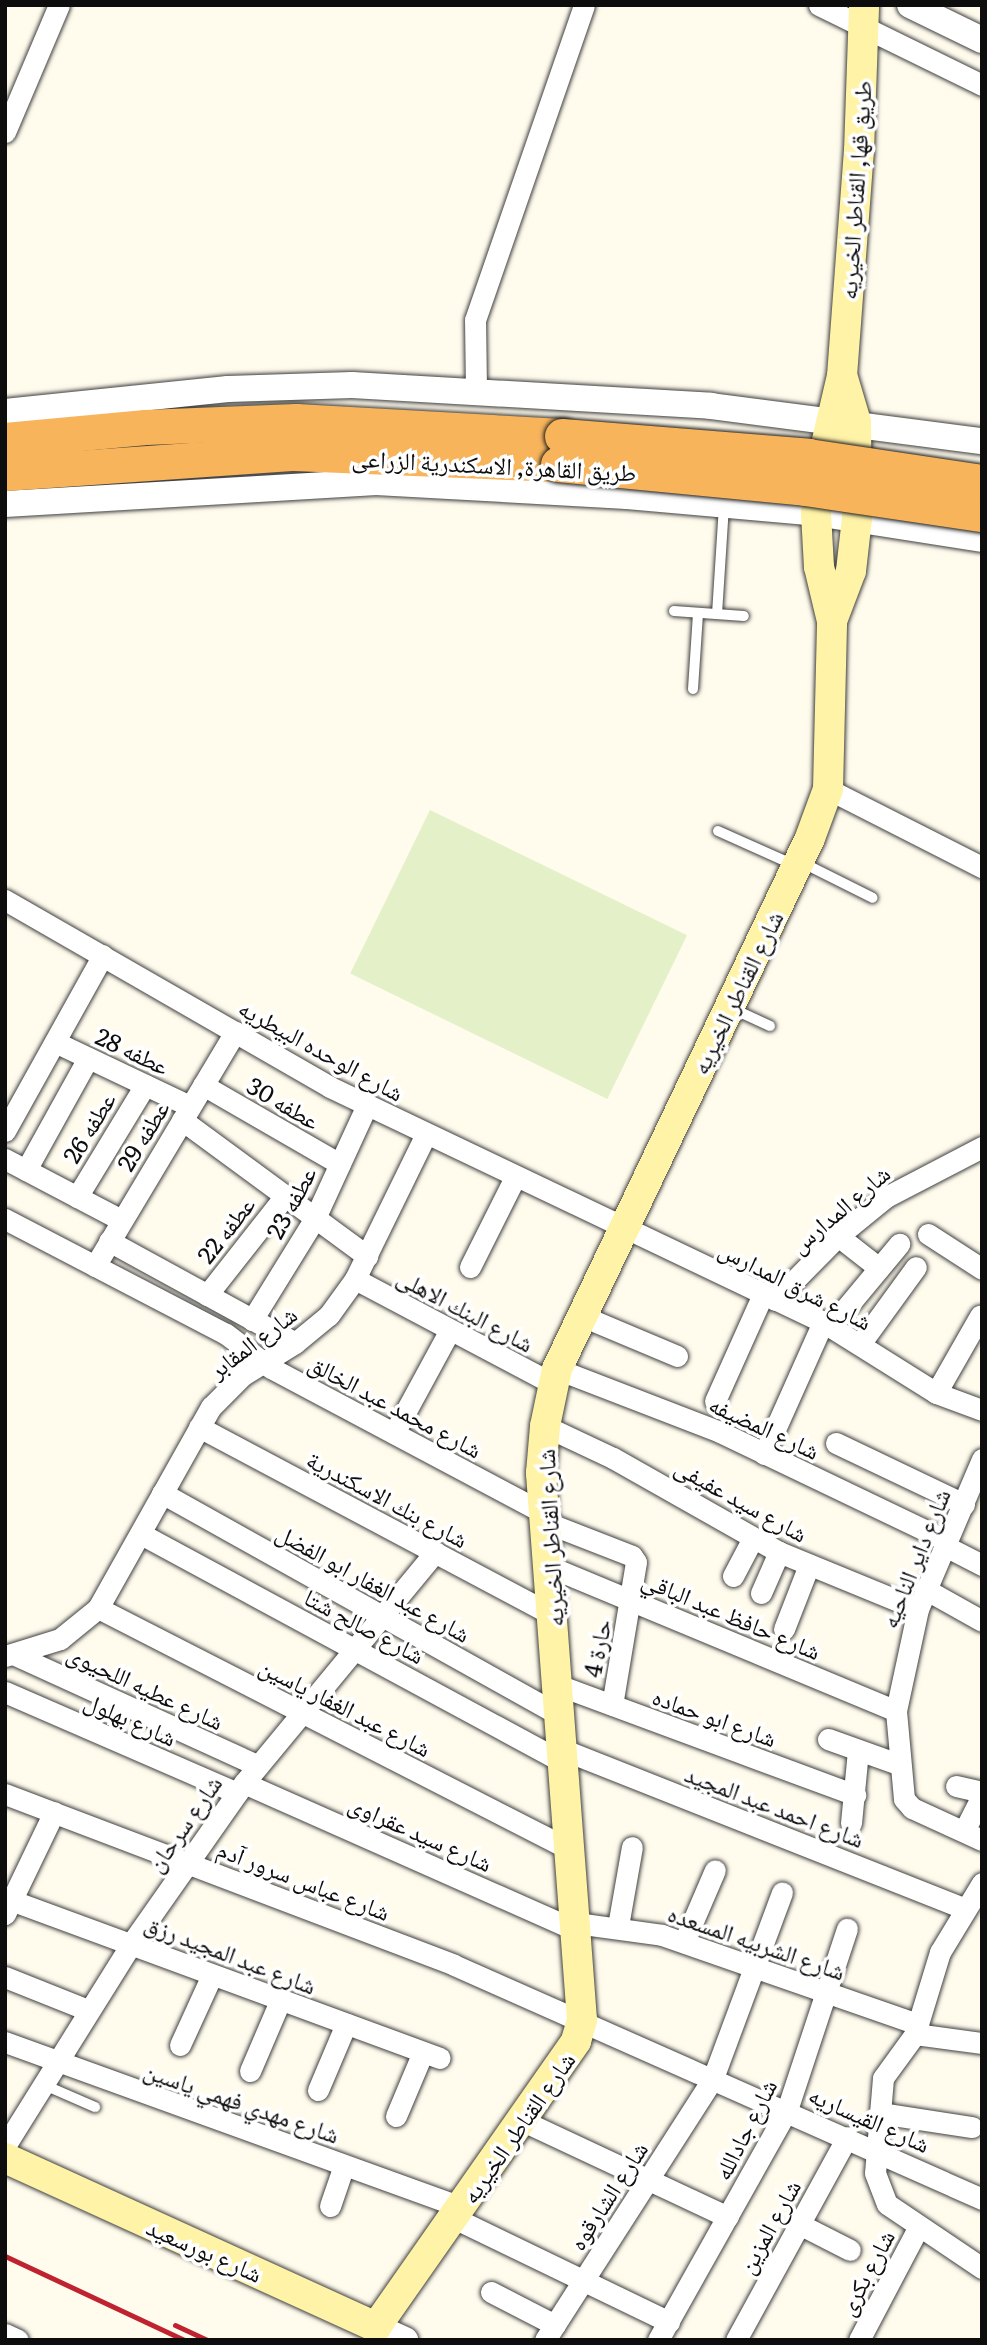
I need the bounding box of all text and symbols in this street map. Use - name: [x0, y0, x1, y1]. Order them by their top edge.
- street label: طريق قها, القناطر الخيريه: [832, 79, 876, 301]
- street label: طريق القاهرة, الاسكندرية الزراعى: [351, 442, 637, 486]
- street label: شارع القناطر الخيريه: [684, 906, 788, 1078]
- street label: شارع الوحده البيطريه: [235, 992, 409, 1106]
- street label: عطفه 28: [92, 1021, 174, 1079]
- street label: عطفه 30: [243, 1070, 325, 1134]
- street label: عطفه 26: [56, 1086, 120, 1168]
- street label: عطفه 29: [110, 1095, 174, 1175]
- street label: شارع المدارس: [783, 1158, 895, 1258]
- street label: عطفه 23: [259, 1161, 321, 1243]
- street label: عطفه 22: [190, 1190, 260, 1268]
- street label: شارع شرق المدارس: [715, 1233, 877, 1335]
- street label: شارع البنك الاهلى: [393, 1261, 539, 1357]
- street label: شارع المقابر: [202, 1299, 302, 1383]
- street label: شارع محمد عبد الخالق: [304, 1347, 488, 1463]
- street label: شارع المضيفه: [705, 1388, 825, 1464]
- street label: شارع بنك الاسكندرية: [303, 1443, 473, 1553]
- street label: شارع القناطر الخيريه: [530, 1448, 568, 1628]
- street label: شارع سيد عفيفى: [671, 1451, 813, 1547]
- street label: شارع داير الناحيه: [873, 1484, 955, 1632]
- street label: شارع عبد الغفار ابو الفضل: [272, 1517, 476, 1647]
- street label: شارع حافظ عبد الباقي: [638, 1563, 826, 1665]
- street label: شارع صالح شتا: [300, 1581, 430, 1669]
- street label: حارة 4: [576, 1617, 616, 1679]
- street label: شارع عطيه اللحيوى: [63, 1637, 229, 1735]
- street label: شارع عبد الغفار ياسين: [255, 1650, 437, 1762]
- street label: شارع ابو حماده: [649, 1680, 781, 1752]
- street label: شارع بهلول: [81, 1685, 181, 1751]
- street label: شارع احمد عبد المجيد: [681, 1758, 869, 1852]
- street label: شارع سرحان: [139, 1769, 227, 1877]
- street label: شارع سيد عقراوى: [345, 1788, 497, 1876]
- street label: شارع عباس سرور آدم: [213, 1833, 395, 1925]
- street label: شارع الشربيه المسعده: [665, 1897, 849, 1985]
- street label: شارع عبد المجيد رزق: [141, 1907, 321, 1999]
- street label: شارع القناطر الخيريه: [454, 2046, 580, 2208]
- street label: شارع مهدي فهمي ياسين: [141, 2054, 343, 2148]
- street label: شارع جادالله: [706, 2074, 782, 2184]
- street label: شارع القيساريه: [805, 2079, 935, 2157]
- street label: شارع الشارقوه: [561, 2135, 653, 2255]
- street label: شارع المزين: [730, 2174, 806, 2278]
- street label: شارع بورسعيد: [143, 2211, 267, 2287]
- street label: شارع بكرى: [831, 2224, 899, 2320]

